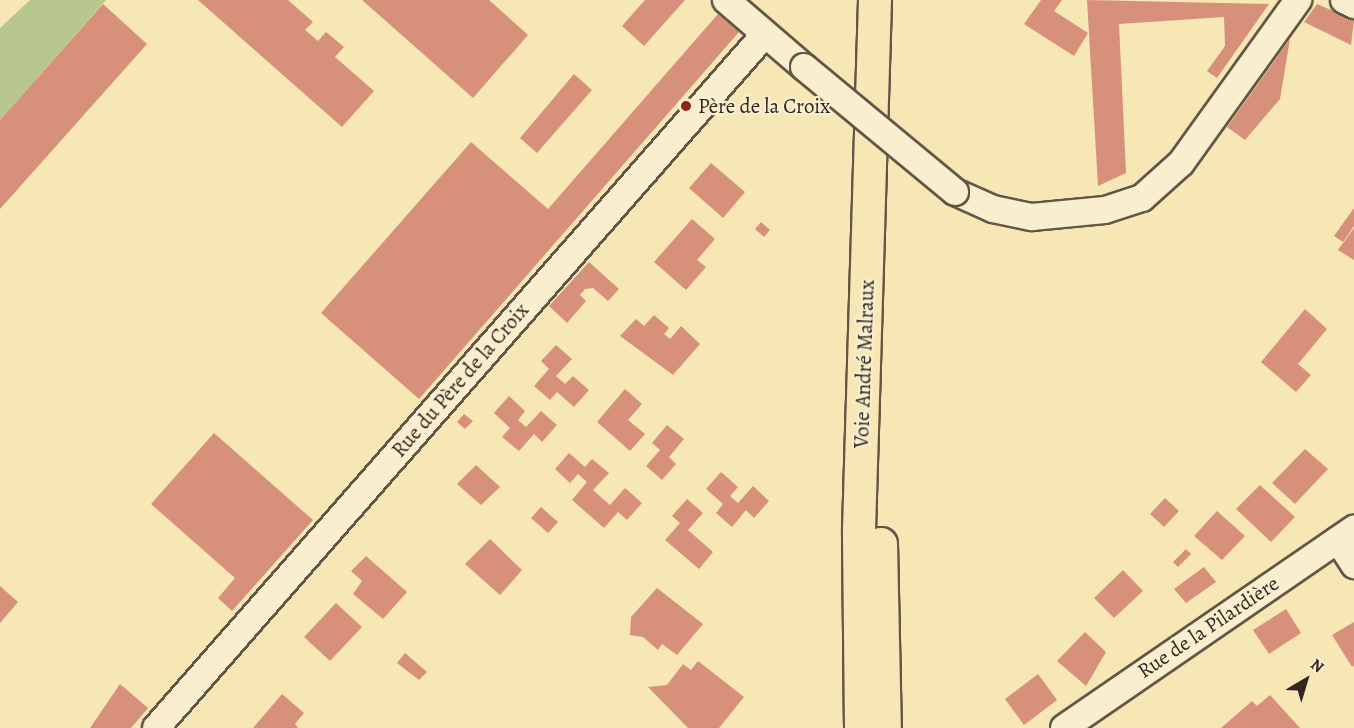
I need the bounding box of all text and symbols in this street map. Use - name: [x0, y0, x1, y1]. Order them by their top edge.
- place label: Père de la Croix: [698, 93, 830, 119]
- marker: Père de la Croix: [679, 99, 693, 113]
- street label: Voie André Malraux: [848, 279, 880, 449]
- street label: Rue du Père de la Croix: [386, 298, 534, 462]
- street label: Rue de la Pilardière: [1133, 570, 1283, 684]
- north arrow: [1276, 650, 1336, 710]
- text: N: [1306, 654, 1328, 678]

